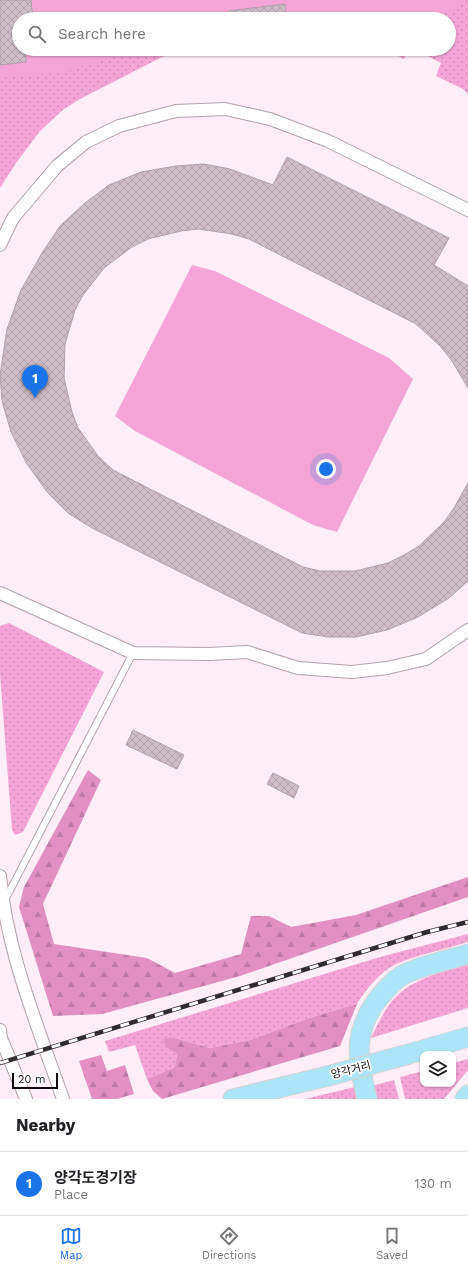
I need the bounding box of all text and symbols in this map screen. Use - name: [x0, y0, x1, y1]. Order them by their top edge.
- search box: [12, 12, 456, 56]
- icon: search: [26, 23, 48, 45]
- text: Search here: [58, 25, 146, 43]
- pin: 1: [22, 365, 48, 398]
- your location: [316, 459, 336, 479]
- map controls: [420, 1051, 456, 1087]
- button: layers: [420, 1051, 456, 1087]
- street label: 양각거리: [330, 1058, 372, 1082]
- scale bar: [12, 1071, 58, 1090]
- text: 20 m: [18, 1073, 46, 1086]
- text: Nearby: [16, 1115, 75, 1135]
- text: 양각도경기장: [54, 1169, 137, 1187]
- text: 1: [26, 1176, 32, 1191]
- text: 130 m: [414, 1176, 452, 1191]
- text: Place: [54, 1187, 88, 1202]
- tab: Map: [60, 1225, 82, 1262]
- tab: Directions: [202, 1225, 256, 1262]
- tab: Saved: [376, 1225, 408, 1262]

